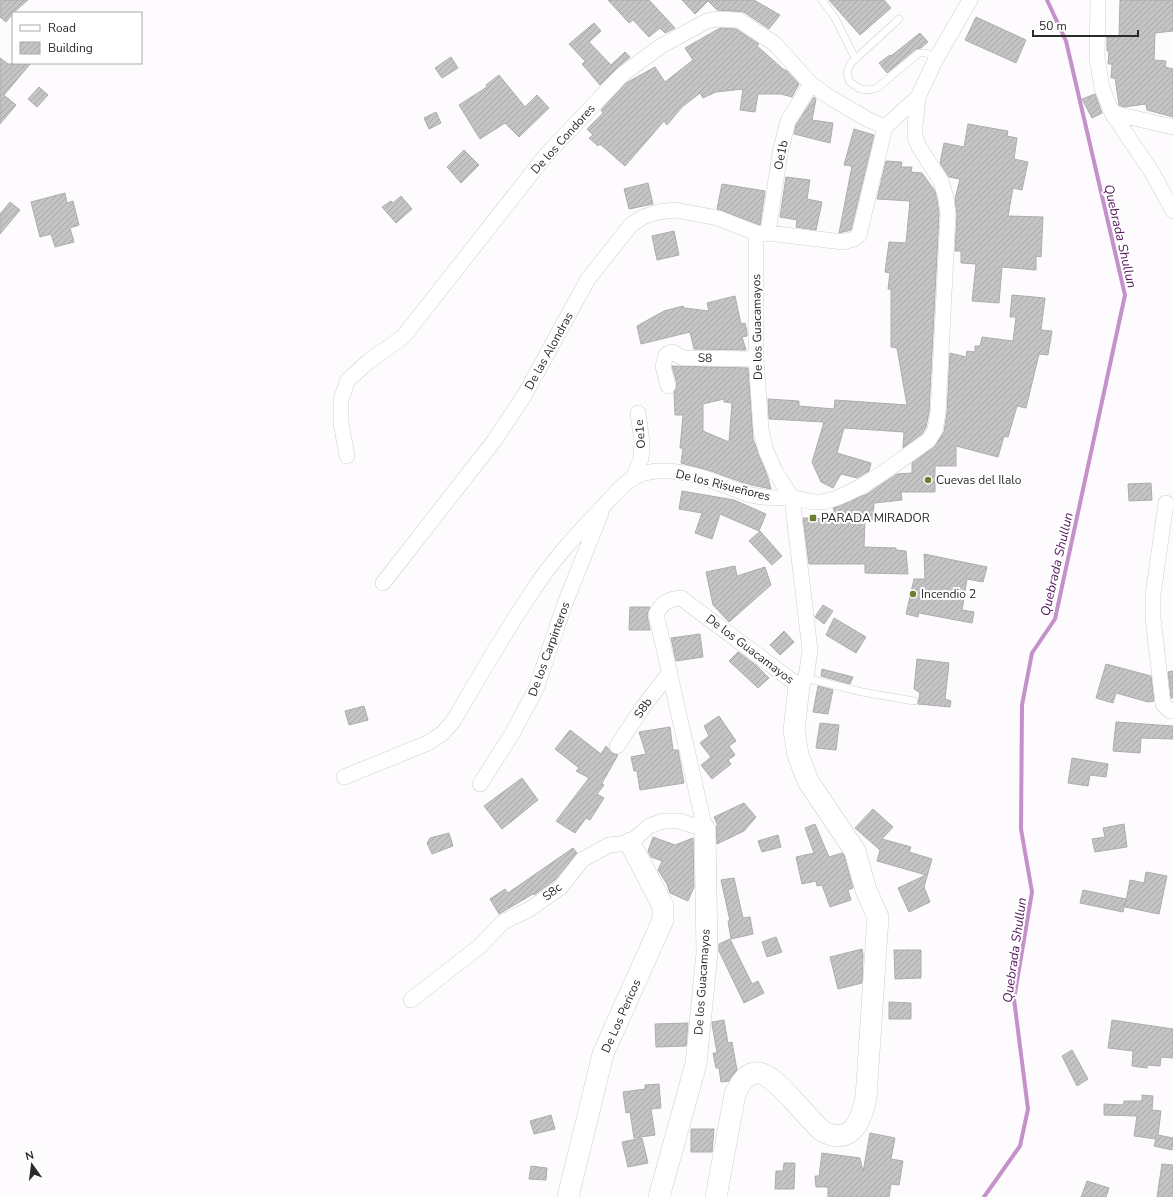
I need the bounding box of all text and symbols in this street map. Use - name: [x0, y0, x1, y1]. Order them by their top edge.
- legend: [12, 12, 142, 64]
- scale bar: [1033, 12, 1138, 38]
- text: 50 m: [1039, 18, 1067, 34]
- text: Road: [48, 20, 76, 36]
- text: Building: [48, 40, 93, 56]
- street label: De los Condores: [527, 101, 599, 177]
- street label: Oe1b: [770, 139, 792, 171]
- water label: Quebrada Shullun: [1099, 183, 1141, 290]
- street label: De los Guacamayos: [748, 274, 766, 380]
- street label: De las Alondras: [521, 309, 577, 393]
- street label: S8: [698, 350, 712, 366]
- street label: Oe1e: [631, 419, 649, 449]
- street label: De los Risueñores: [674, 466, 772, 505]
- place label: Cuevas del Ilalo: [936, 472, 1022, 488]
- marker: Cuevas del Ilalo: [923, 475, 933, 485]
- place label: PARADA MIRADOR: [821, 510, 930, 526]
- water label: Quebrada Shullun: [1036, 511, 1078, 618]
- marker: PARADA MIRADOR: [808, 513, 818, 523]
- place label: Incendio 2: [921, 586, 976, 602]
- marker: Incendio 2: [908, 589, 918, 599]
- street label: De los Carpinteros: [524, 599, 574, 699]
- street label: De los Guacamayos: [703, 611, 797, 687]
- street label: S8b: [630, 695, 656, 721]
- street label: S8c: [539, 879, 565, 905]
- water label: Quebrada Shullun: [999, 896, 1031, 1004]
- street label: De los Guacamayos: [690, 928, 714, 1036]
- street label: De Los Pericos: [598, 976, 644, 1055]
- north arrow: [12, 1145, 52, 1185]
- text: N: [24, 1148, 36, 1164]

